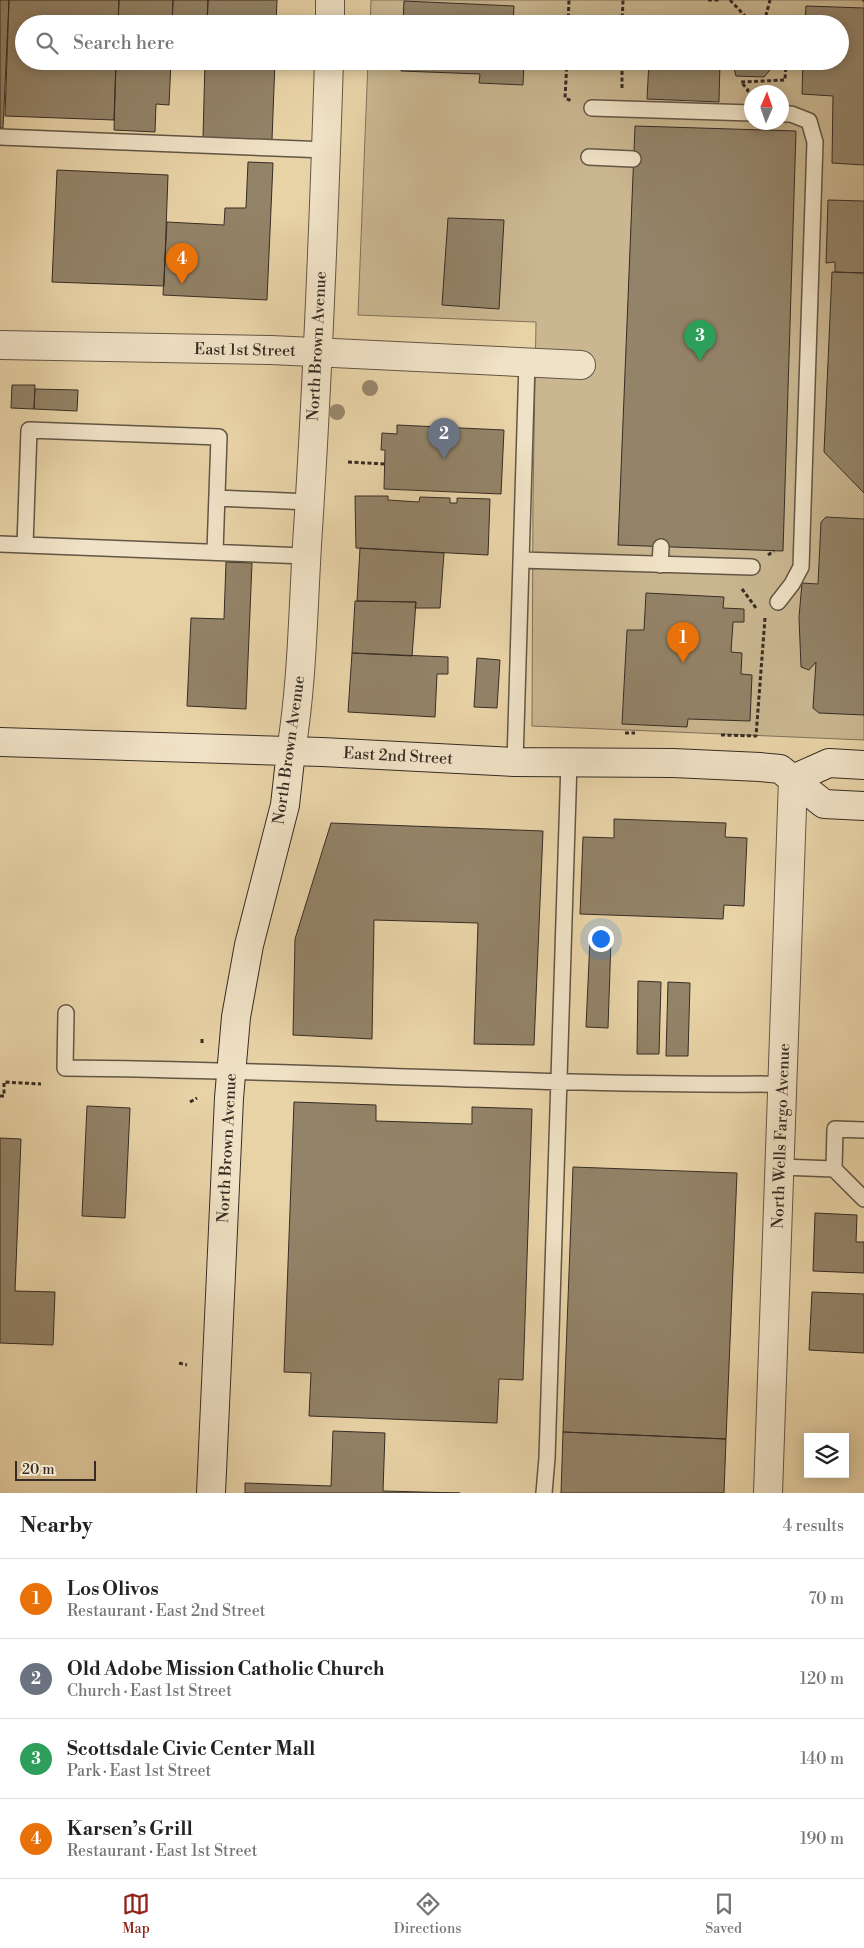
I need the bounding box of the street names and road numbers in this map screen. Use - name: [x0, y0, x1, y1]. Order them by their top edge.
- street label: North Brown Avenue: [303, 271, 331, 421]
- street label: East 1st Street: [194, 339, 296, 361]
- street label: North Brown Avenue: [269, 674, 309, 826]
- street label: East 2nd Street: [343, 743, 454, 769]
- street label: North Wells Fargo Avenue: [768, 1043, 794, 1229]
- street label: North Brown Avenue: [213, 1073, 241, 1223]

